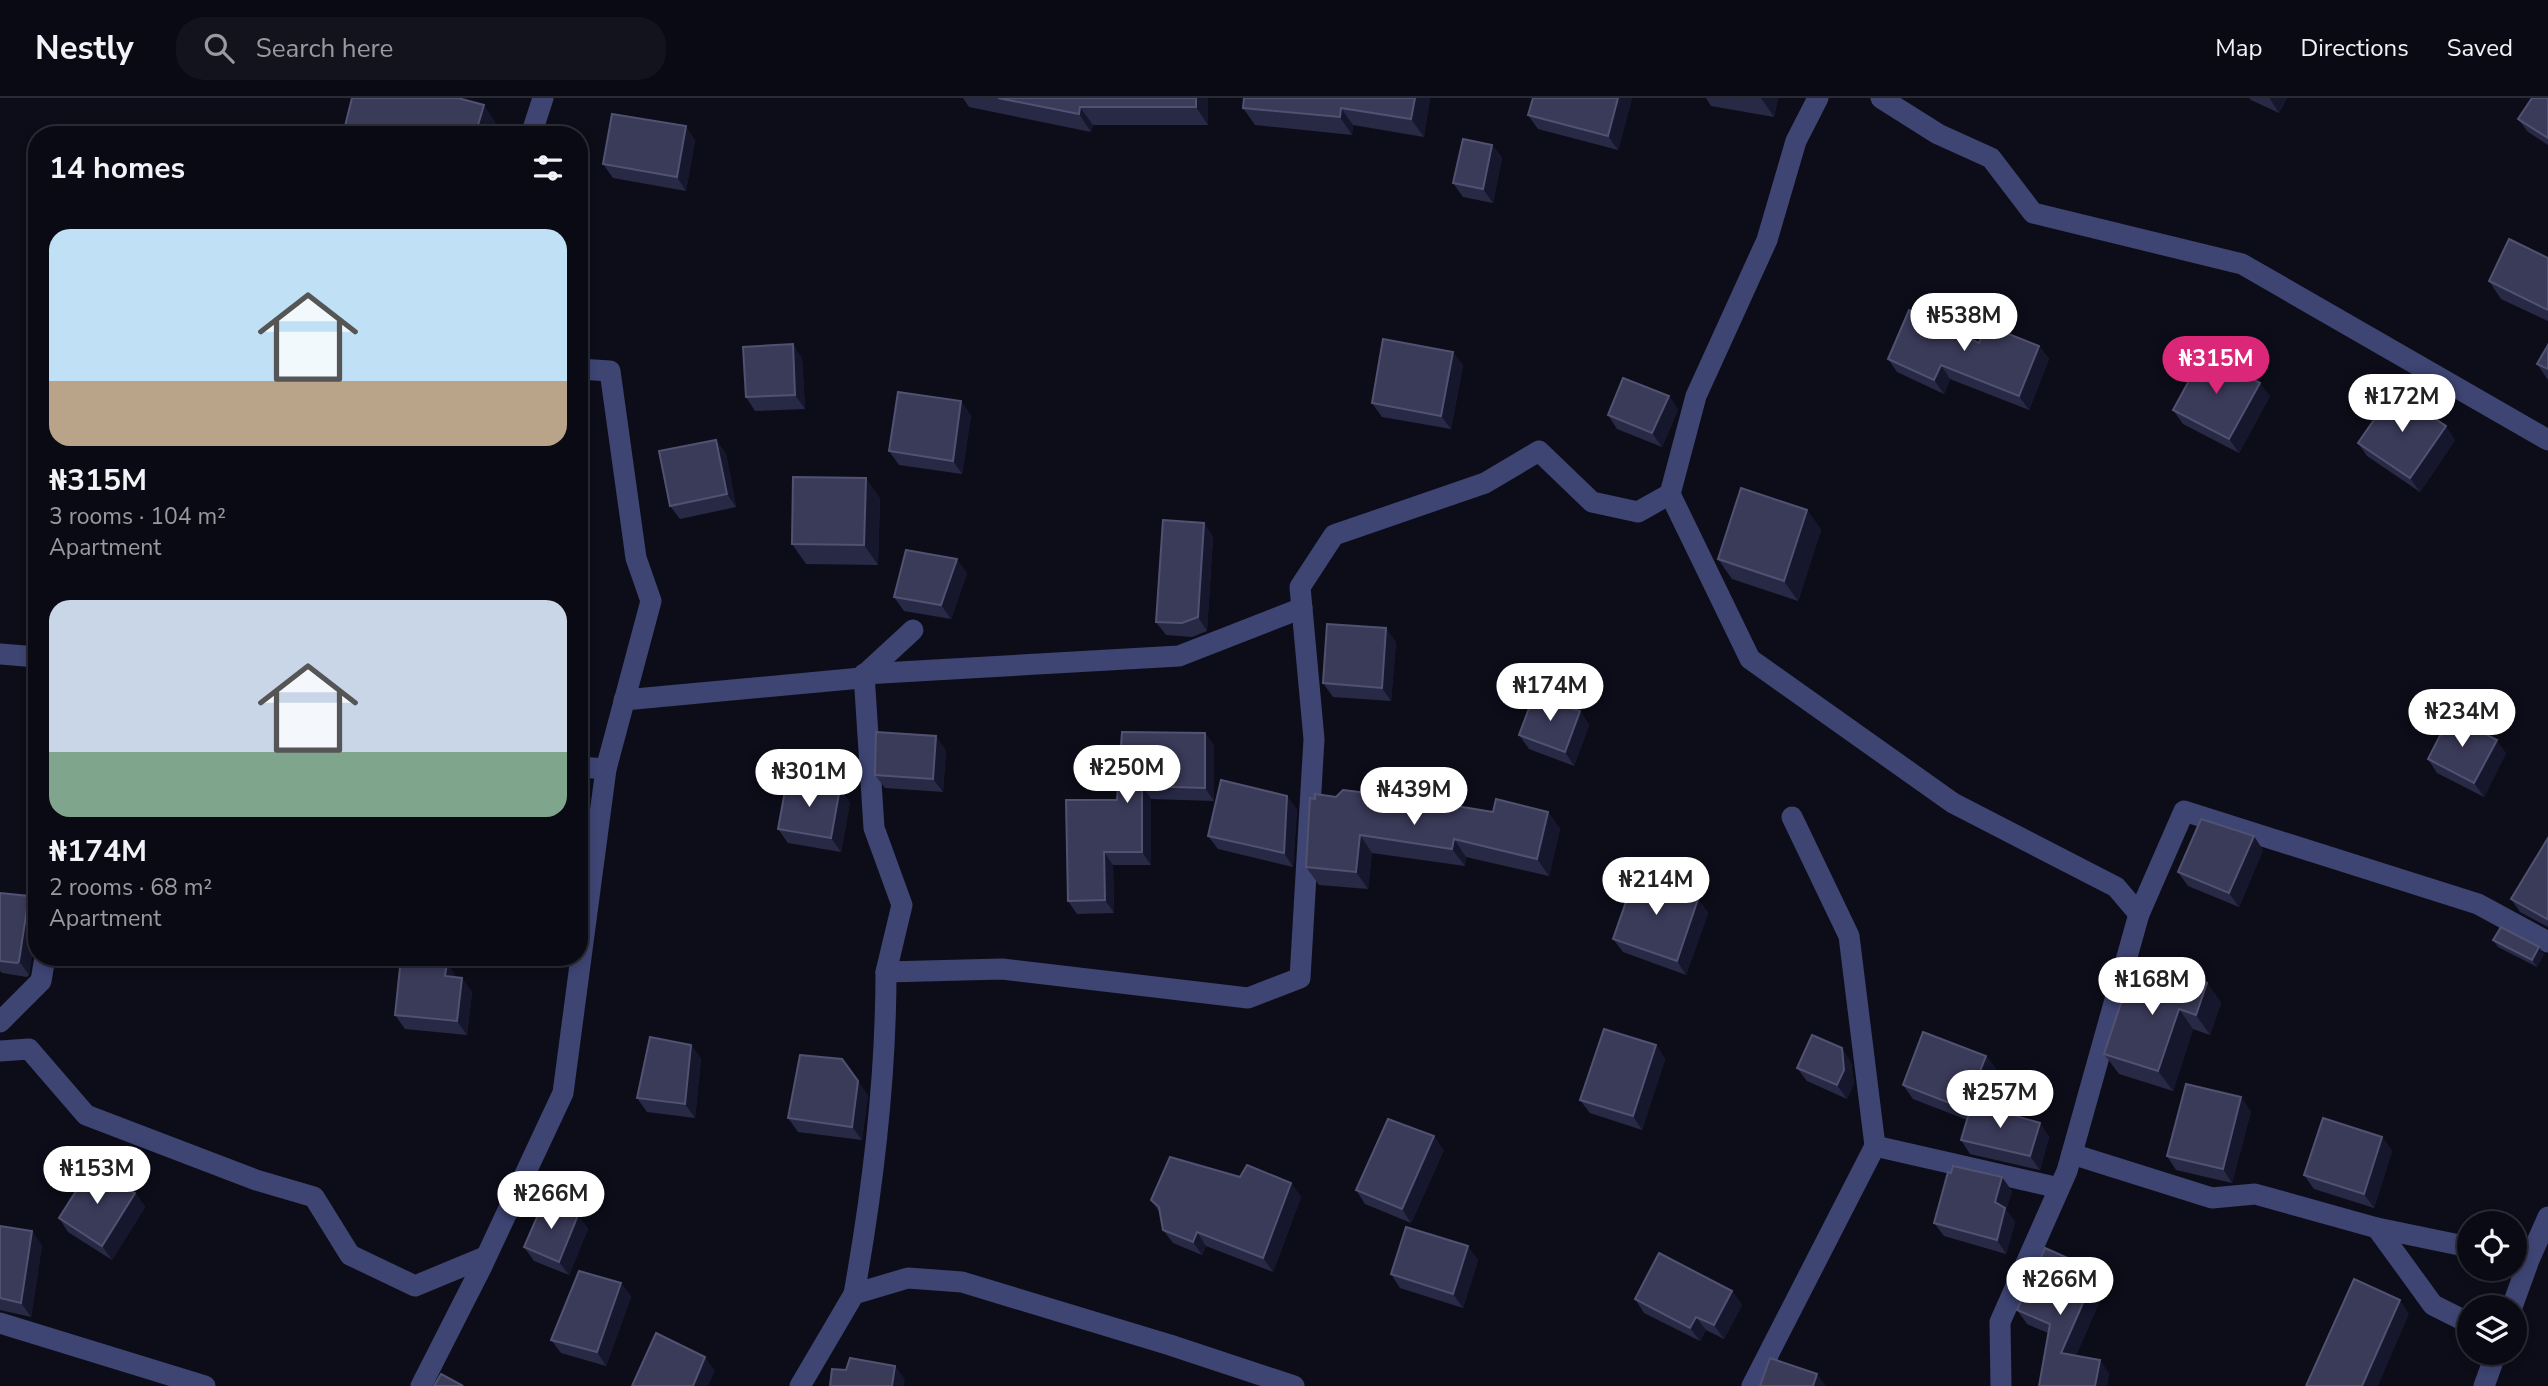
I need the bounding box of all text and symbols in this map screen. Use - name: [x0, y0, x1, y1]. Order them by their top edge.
- search box: [176, 17, 666, 80]
- text: Nestly: [35, 26, 134, 71]
- icon: search: [200, 29, 238, 67]
- text: Search here: [256, 31, 393, 66]
- text: Map: [2215, 32, 2262, 64]
- text: Directions: [2300, 32, 2409, 64]
- text: Saved: [2447, 32, 2513, 64]
- text: 14 homes: [49, 148, 185, 189]
- icon: filters: [529, 149, 567, 187]
- icon: home: [245, 274, 371, 400]
- pin: ₦538M: [1915, 294, 2013, 353]
- text: ₦538M: [1926, 300, 2002, 331]
- pin: ₦315M: [2167, 336, 2265, 396]
- text: ₦315M: [2178, 343, 2254, 374]
- pin: ₦172M: [2353, 374, 2451, 434]
- text: ₦172M: [2364, 381, 2440, 412]
- text: ₦315M: [49, 460, 147, 501]
- text: 3 rooms · 104 m²: [49, 501, 226, 532]
- text: Apartment: [49, 532, 161, 563]
- icon: home: [245, 645, 371, 771]
- pin: ₦174M: [1501, 664, 1599, 723]
- text: ₦174M: [1512, 670, 1588, 701]
- pin: ₦234M: [2413, 690, 2511, 749]
- text: ₦234M: [2424, 696, 2500, 727]
- pin: ₦250M: [1078, 746, 1176, 805]
- pin: ₦301M: [760, 750, 858, 809]
- text: ₦250M: [1089, 752, 1165, 783]
- text: ₦301M: [771, 756, 847, 787]
- pin: ₦439M: [1365, 768, 1463, 827]
- text: ₦439M: [1376, 774, 1452, 805]
- text: ₦174M: [49, 831, 147, 872]
- pin: ₦214M: [1607, 858, 1705, 917]
- text: ₦214M: [1618, 864, 1694, 895]
- text: 2 rooms · 68 m²: [49, 872, 212, 903]
- text: Apartment: [49, 903, 161, 934]
- pin: ₦168M: [2103, 958, 2201, 1017]
- text: ₦168M: [2114, 964, 2190, 995]
- pin: ₦257M: [1951, 1070, 2049, 1130]
- text: ₦257M: [1962, 1077, 2038, 1108]
- pin: ₦153M: [48, 1146, 146, 1206]
- text: ₦153M: [59, 1153, 135, 1184]
- pin: ₦266M: [502, 1172, 600, 1231]
- text: ₦266M: [513, 1178, 589, 1209]
- map controls: [2457, 1211, 2527, 1365]
- button: locate: [2457, 1211, 2527, 1281]
- pin: ₦266M: [2011, 1258, 2109, 1317]
- text: ₦266M: [2022, 1264, 2098, 1295]
- button: layers: [2457, 1295, 2527, 1365]

